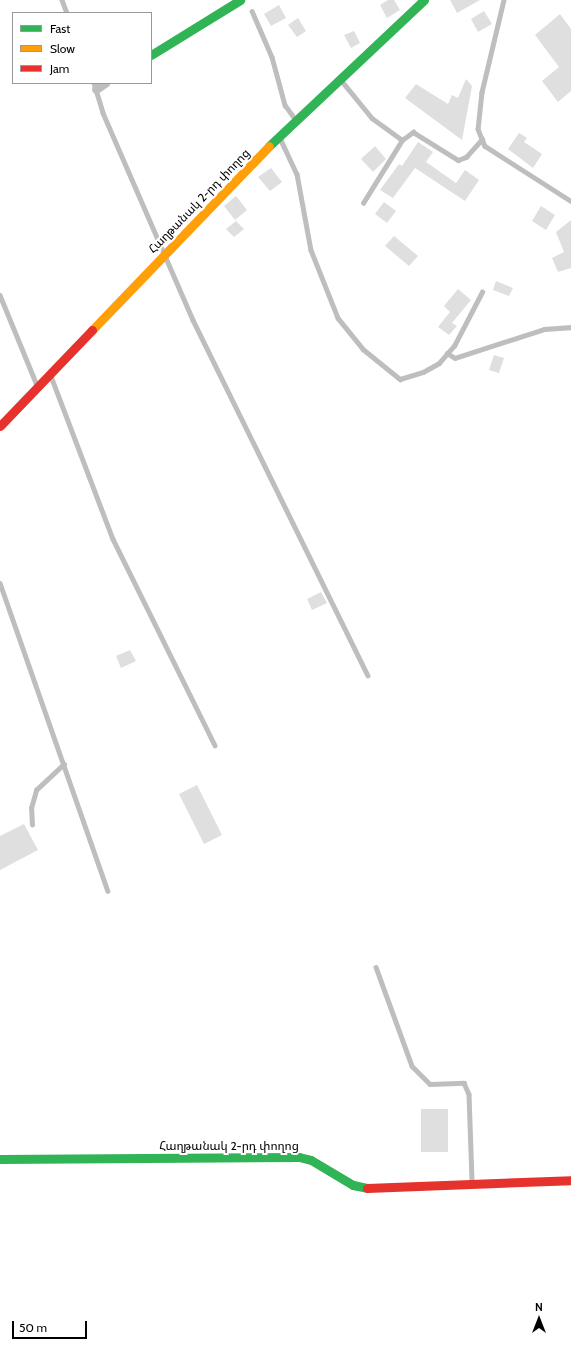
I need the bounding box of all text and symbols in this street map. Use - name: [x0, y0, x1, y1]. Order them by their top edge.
- legend: [12, 12, 152, 84]
- text: Fast: [50, 21, 70, 36]
- text: Slow: [50, 41, 75, 56]
- text: Jam: [50, 61, 69, 76]
- street label: Հաղթանակ 2-րդ փողոց: [145, 146, 253, 256]
- street label: Հաղթանակ 2-րդ փողոց: [159, 1139, 299, 1153]
- north arrow: [519, 1299, 559, 1339]
- text: N: [535, 1300, 543, 1314]
- scale bar: [14, 1313, 89, 1339]
- text: 50 m: [19, 1320, 47, 1335]

